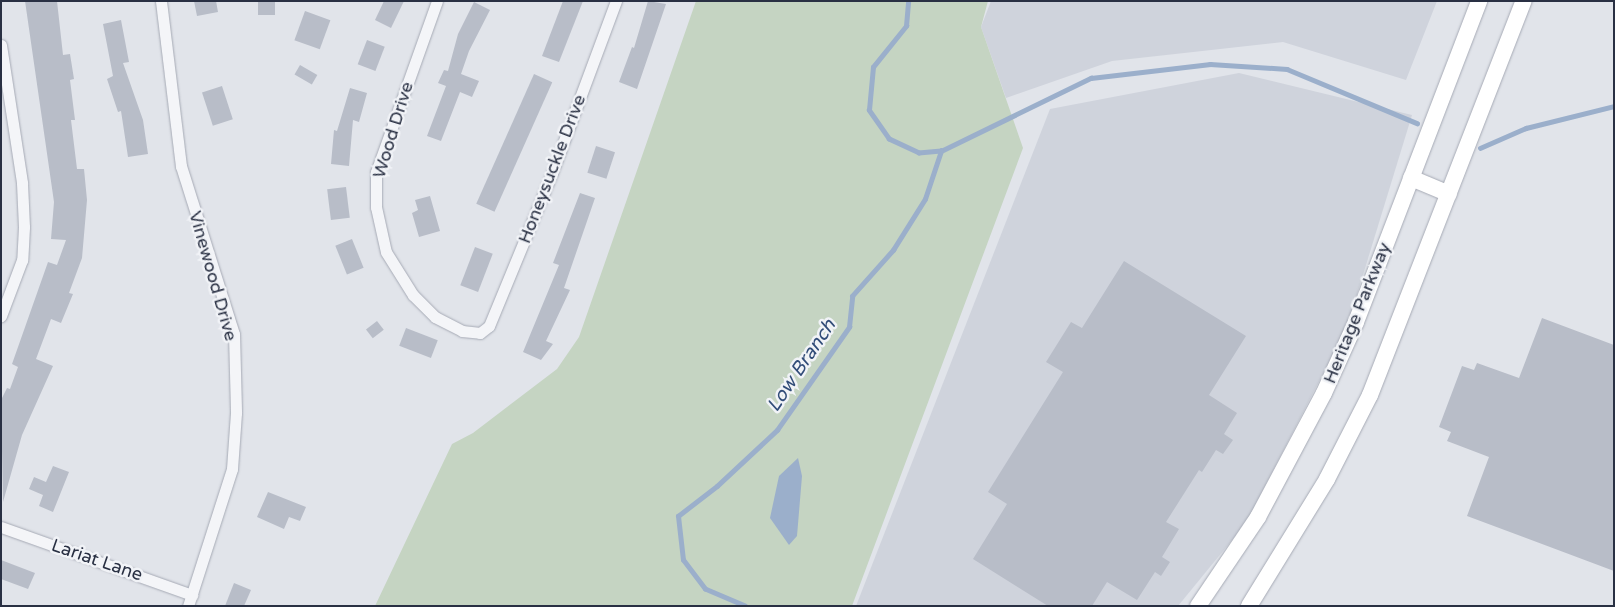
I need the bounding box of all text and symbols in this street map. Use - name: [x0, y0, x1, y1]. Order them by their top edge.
- street label: Wood Drive: [368, 79, 418, 181]
- street label: Honeysuckle Drive: [514, 92, 590, 246]
- street label: Vinewood Drive: [184, 209, 242, 343]
- street label: Heritage Parkway: [1319, 239, 1395, 387]
- water label: Low Branch: [763, 315, 841, 417]
- street label: Lariat Lane: [49, 534, 145, 586]

